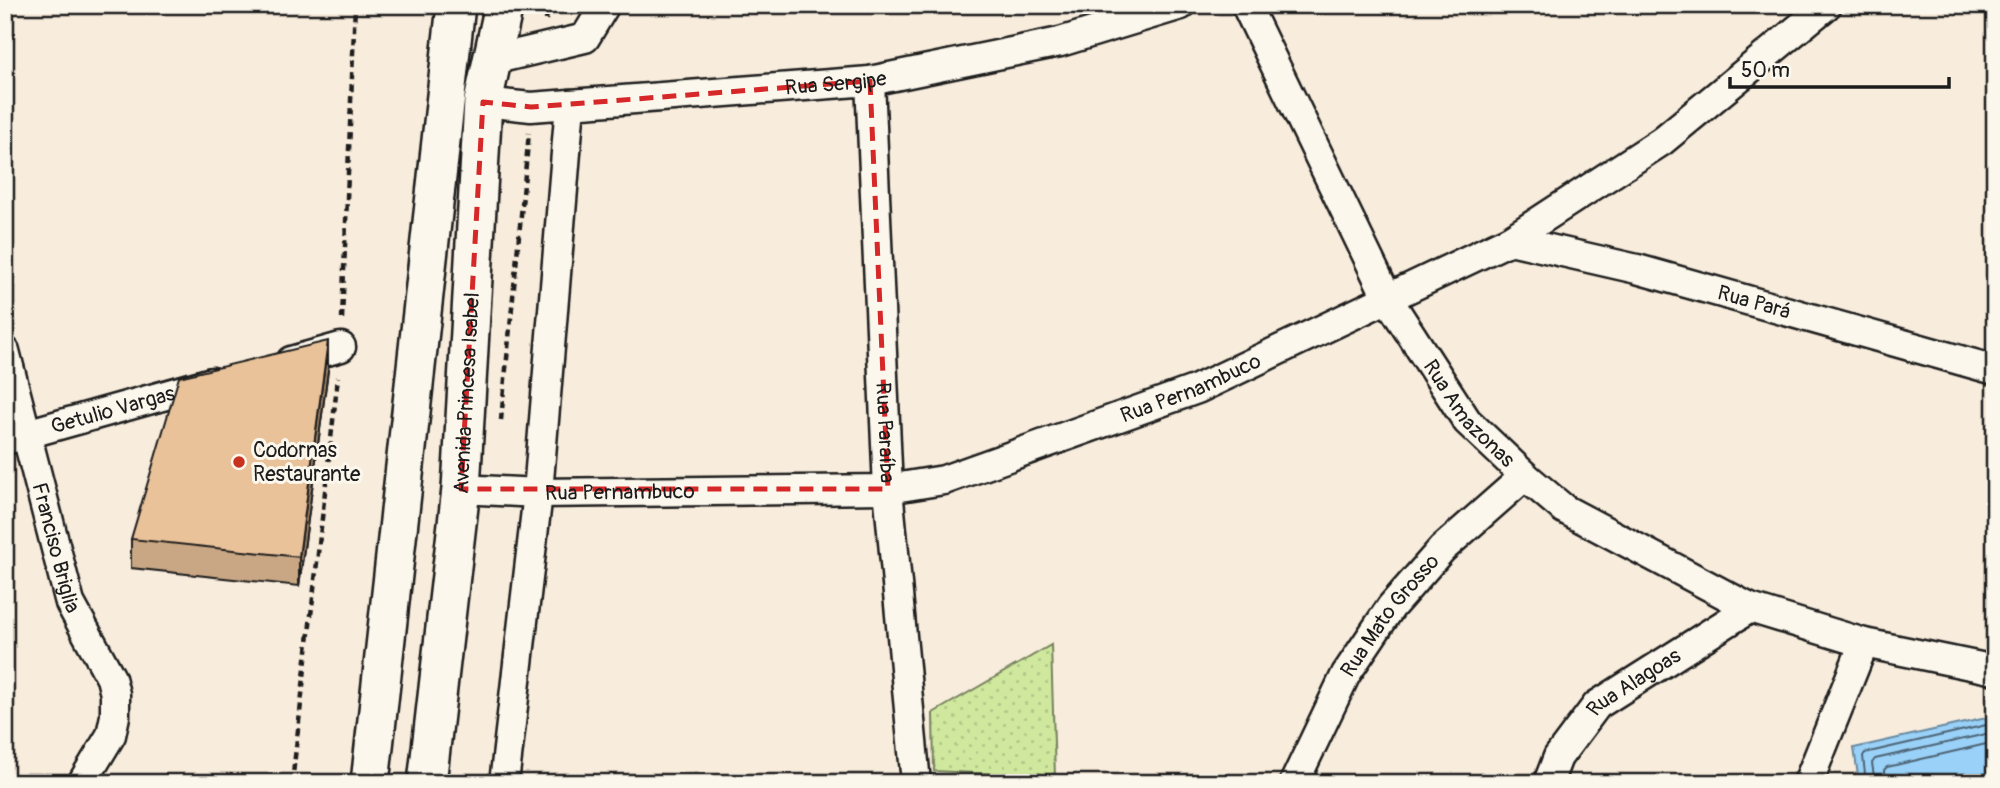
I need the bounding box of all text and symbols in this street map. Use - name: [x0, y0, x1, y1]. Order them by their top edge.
- scale bar: [1730, 46, 1949, 90]
- text: 50 m: [1741, 57, 1790, 84]
- street label: Rua Sergipe: [784, 65, 890, 101]
- street label: Rua Pará: [1714, 279, 1794, 326]
- street label: Avenida Princesa Isabel: [448, 292, 486, 495]
- street label: Rua Pernambuco: [1117, 348, 1265, 429]
- street label: Rua Amazonas: [1417, 355, 1521, 474]
- street label: Getulio Vargas: [48, 380, 179, 440]
- street label: Rua Paraíba: [869, 382, 901, 484]
- place label: Codornas Restaurante: [253, 437, 361, 488]
- marker: Codornas Restaurante: [231, 454, 247, 470]
- street label: Rua Pernambuco: [545, 478, 695, 507]
- street label: Franciso Briglia: [26, 480, 86, 618]
- street label: Rua Mato Grosso: [1335, 548, 1445, 682]
- street label: Rua Alagoas: [1581, 642, 1686, 721]

